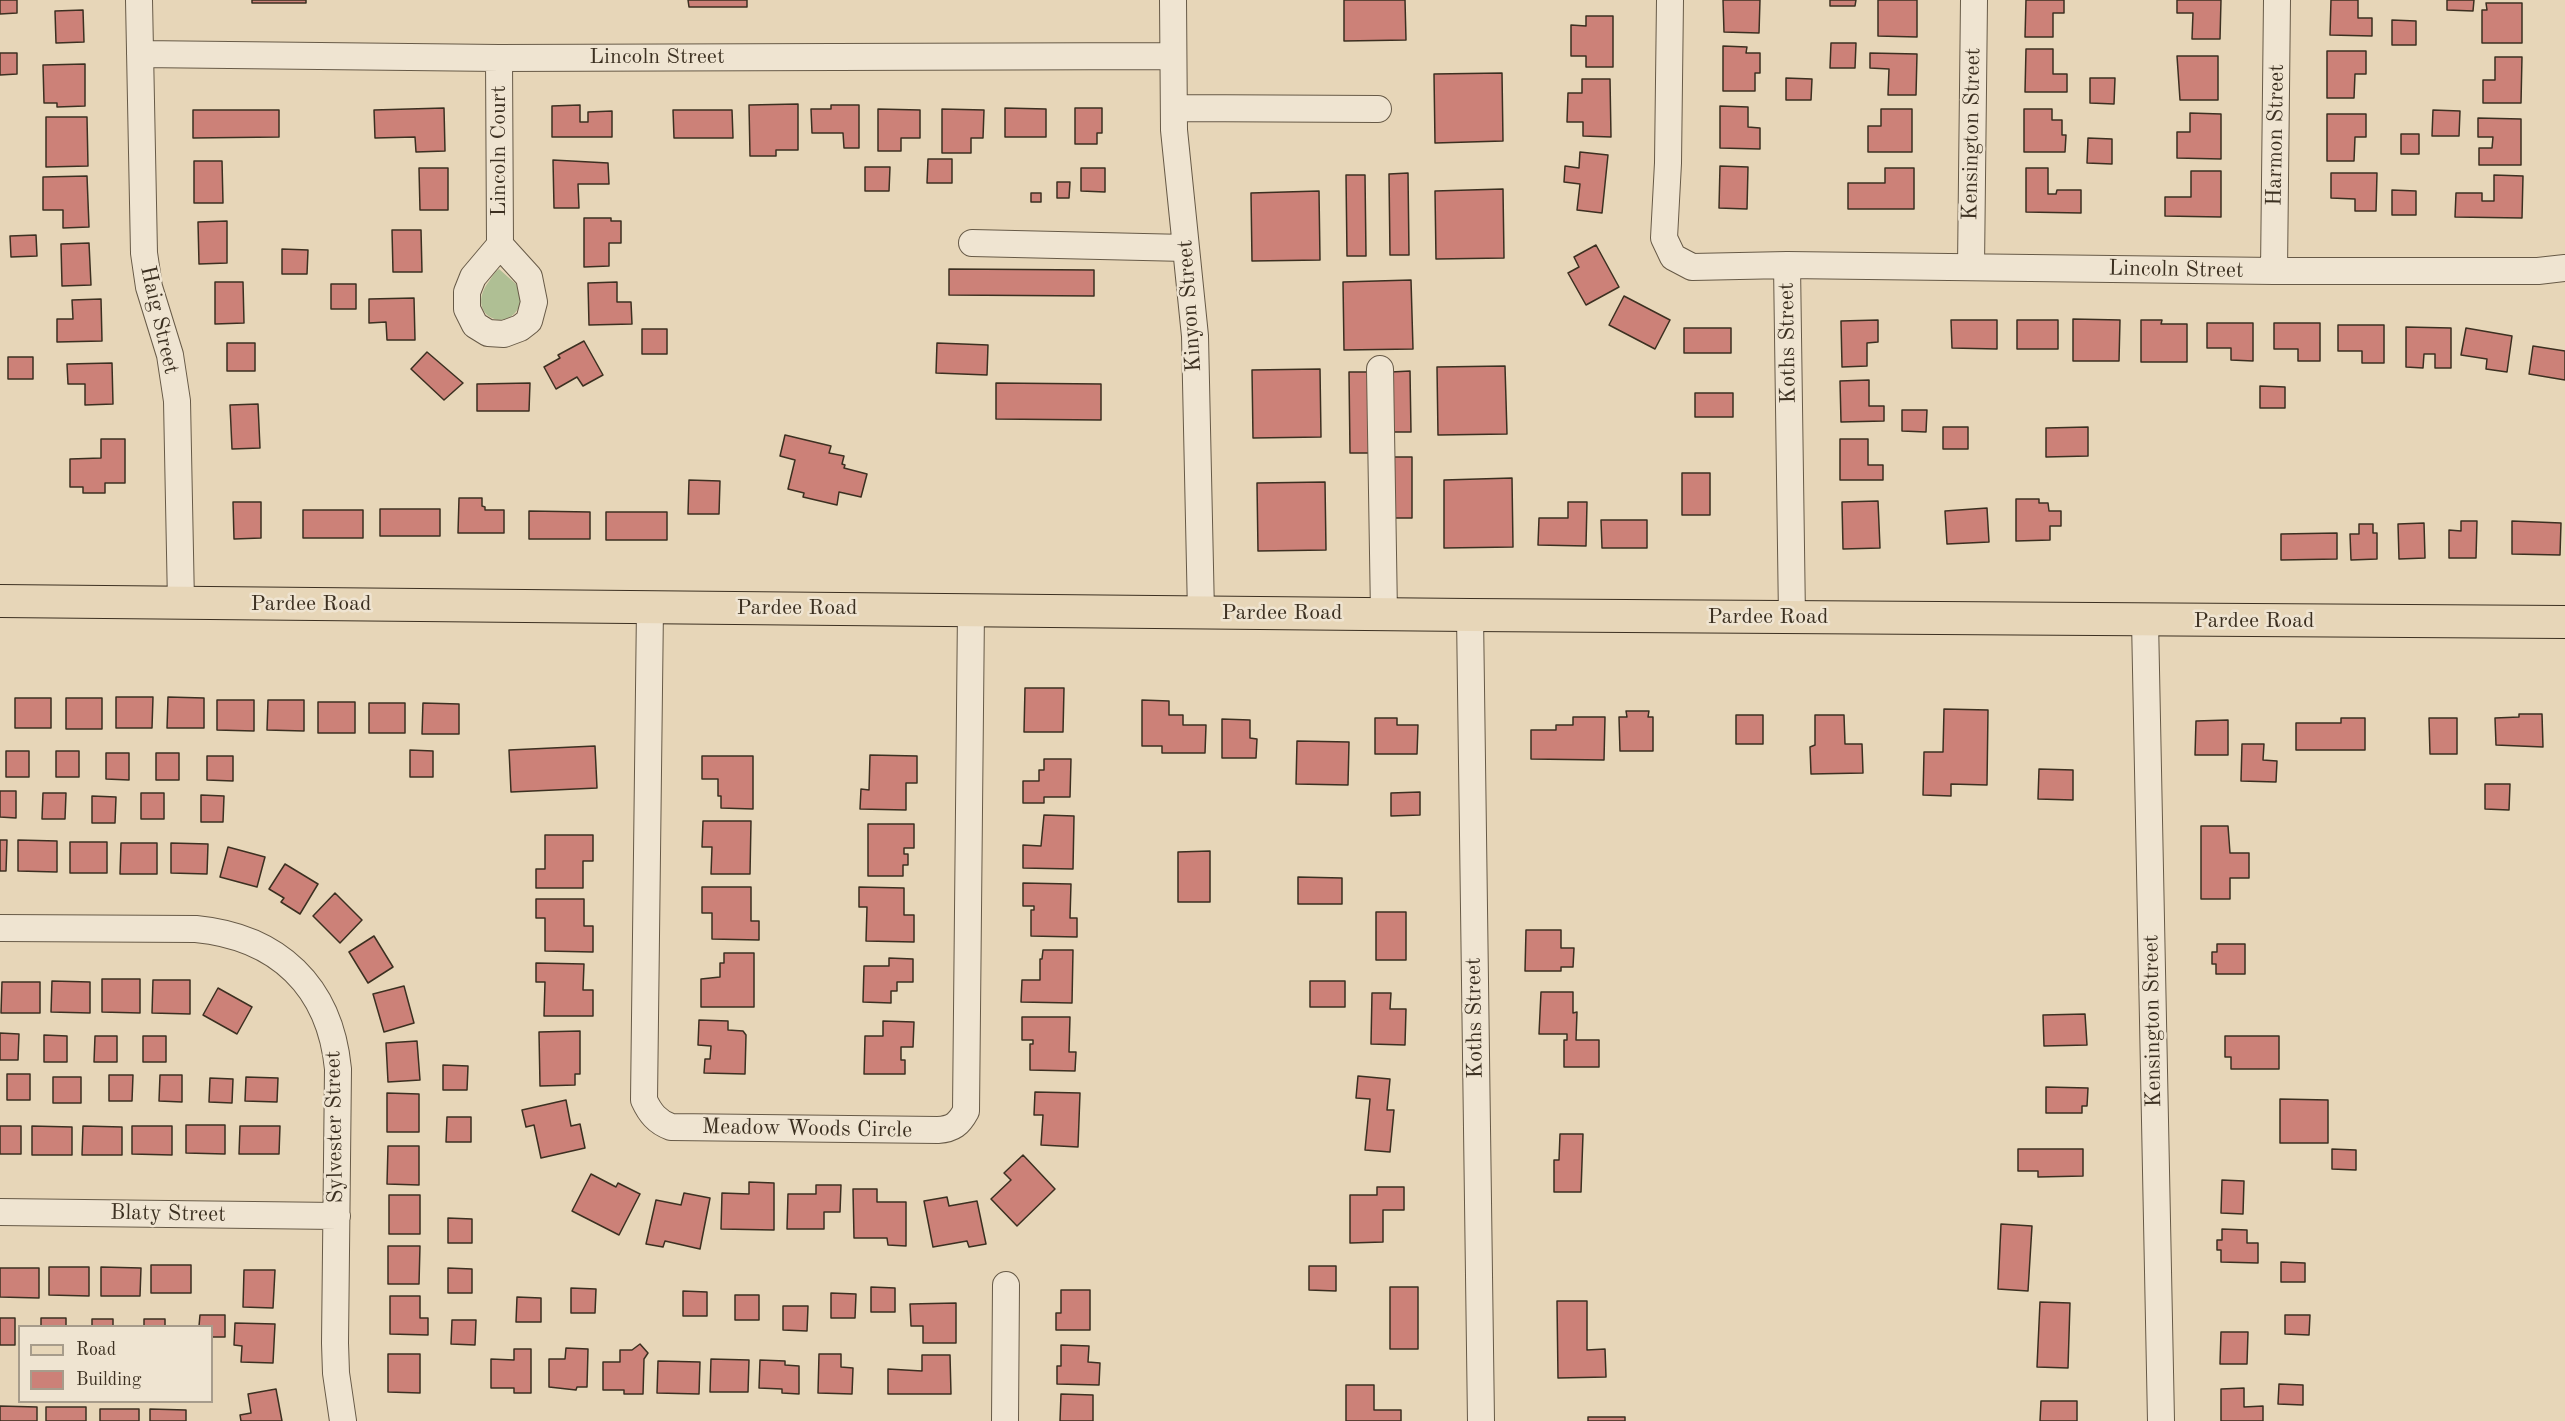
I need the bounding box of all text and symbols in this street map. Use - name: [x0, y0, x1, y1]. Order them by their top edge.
- street label: Lincoln Street: [589, 44, 725, 70]
- street label: Kensington Street: [1957, 47, 1987, 221]
- street label: Harmon Street: [2262, 64, 2290, 206]
- street label: Lincoln Court: [486, 85, 512, 217]
- street label: Kinyon Street: [1172, 239, 1208, 373]
- street label: Lincoln Street: [2108, 256, 2244, 284]
- street label: Haig Street: [134, 263, 184, 377]
- street label: Koths Street: [1774, 282, 1802, 404]
- street label: Pardee Road: [251, 591, 371, 617]
- street label: Pardee Road: [737, 595, 857, 621]
- street label: Pardee Road: [1222, 600, 1342, 626]
- street label: Pardee Road: [1708, 604, 1828, 630]
- street label: Pardee Road: [2194, 608, 2314, 634]
- street label: Kensington Street: [2138, 934, 2168, 1108]
- street label: Koths Street: [1461, 957, 1489, 1079]
- street label: Sylvester Street: [320, 1050, 350, 1204]
- street label: Meadow Woods Circle: [702, 1114, 912, 1144]
- street label: Blaty Street: [110, 1200, 226, 1228]
- legend: [18, 1325, 213, 1403]
- text: Road: [76, 1341, 116, 1359]
- text: Building: [76, 1371, 141, 1389]

